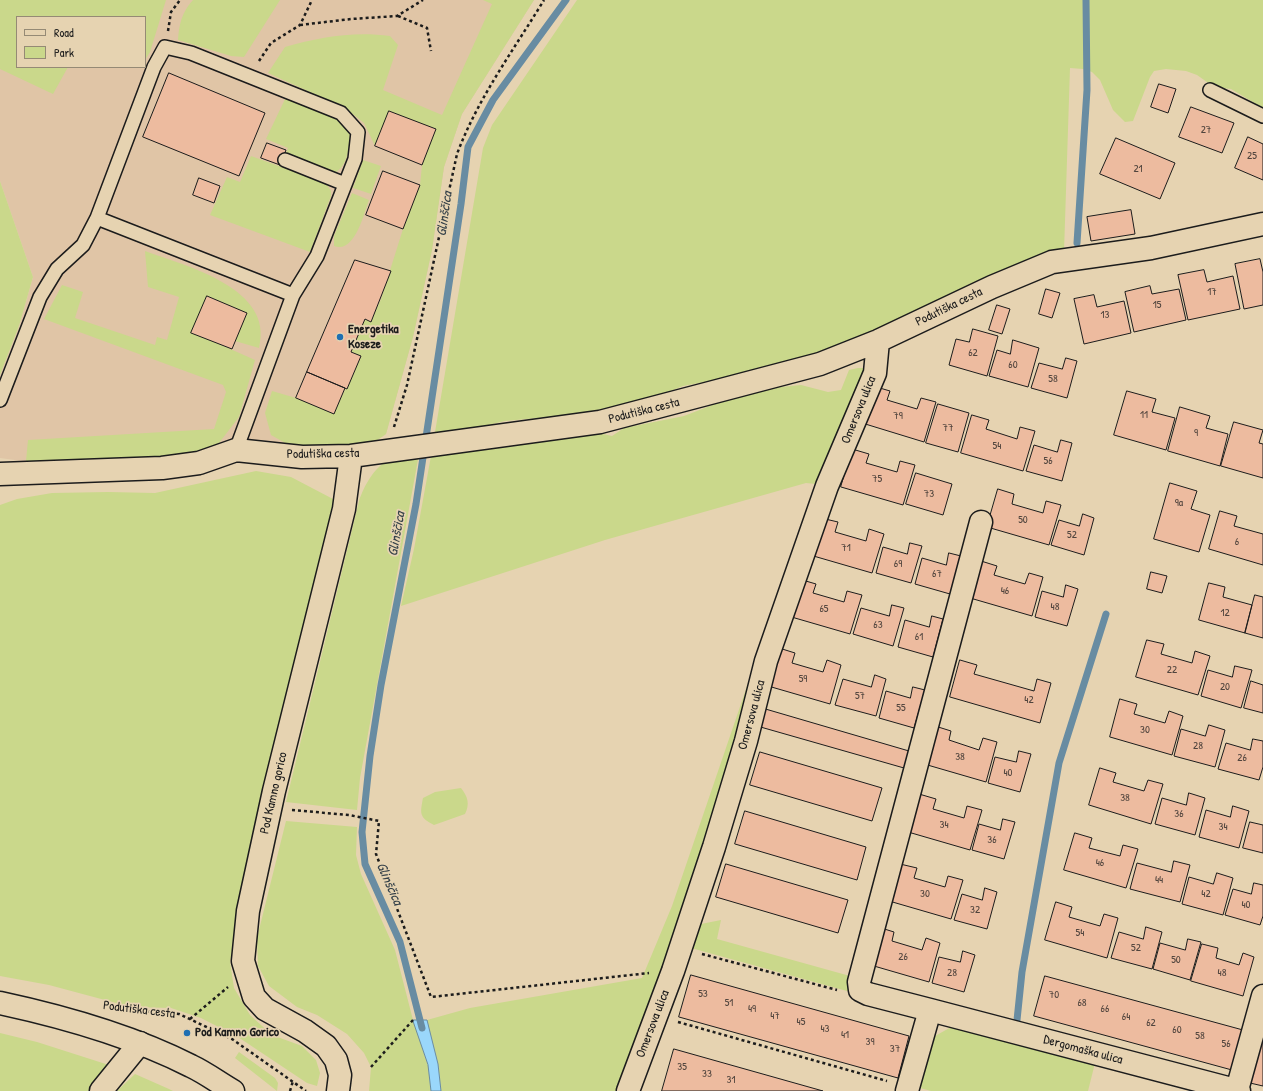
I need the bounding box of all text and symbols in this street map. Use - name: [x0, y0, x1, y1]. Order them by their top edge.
- legend: [16, 16, 146, 68]
- text: Road: [54, 24, 74, 41]
- text: Park: [54, 44, 74, 61]
- house number: 27: [1201, 123, 1211, 137]
- house number: 25: [1247, 149, 1257, 163]
- house number: 21: [1133, 162, 1143, 176]
- water label: Glinščica: [434, 191, 456, 237]
- street label: Podutiška cesta: [913, 284, 985, 330]
- house number: 17: [1207, 285, 1217, 299]
- house number: 15: [1153, 298, 1161, 312]
- house number: 13: [1101, 308, 1109, 322]
- place label: Energetika Koseze: [348, 322, 399, 353]
- marker: Energetika Koseze: [335, 332, 345, 342]
- house number: 62: [968, 346, 978, 360]
- house number: 60: [1008, 358, 1018, 372]
- house number: 58: [1048, 372, 1058, 386]
- street label: Omersova ulica: [838, 374, 880, 446]
- street label: Podutiška cesta: [607, 395, 681, 427]
- house number: 11: [1140, 408, 1148, 422]
- house number: 79: [893, 409, 903, 423]
- house number: 77: [943, 421, 953, 435]
- house number: 9: [1194, 426, 1198, 440]
- house number: 54: [993, 439, 1001, 453]
- street label: Podutiška cesta: [287, 446, 359, 462]
- house number: 56: [1043, 454, 1053, 468]
- house number: 75: [872, 472, 882, 486]
- house number: 73: [924, 487, 934, 501]
- house number: 9a: [1175, 496, 1183, 510]
- water label: Glinščica: [385, 510, 409, 558]
- house number: 50: [1018, 513, 1028, 527]
- house number: 52: [1067, 528, 1077, 542]
- house number: 6: [1235, 535, 1239, 549]
- house number: 71: [841, 541, 851, 555]
- house number: 69: [894, 557, 902, 571]
- house number: 67: [932, 567, 942, 581]
- house number: 46: [1001, 584, 1009, 598]
- house number: 48: [1051, 600, 1059, 614]
- house number: 65: [819, 602, 829, 616]
- house number: 12: [1220, 606, 1230, 620]
- house number: 63: [873, 618, 883, 632]
- house number: 61: [915, 630, 923, 644]
- house number: 22: [1167, 663, 1177, 677]
- house number: 59: [799, 672, 807, 686]
- street label: Omersova ulica: [735, 678, 769, 752]
- house number: 20: [1220, 680, 1230, 694]
- house number: 57: [855, 689, 865, 703]
- house number: 42: [1024, 693, 1034, 707]
- house number: 55: [896, 701, 906, 715]
- house number: 30: [1140, 723, 1150, 737]
- house number: 28: [1193, 739, 1203, 753]
- house number: 38: [955, 750, 965, 764]
- street label: Pod Kamno gorico: [257, 751, 291, 835]
- house number: 26: [1237, 751, 1247, 765]
- house number: 40: [1003, 766, 1013, 780]
- house number: 38: [1120, 791, 1130, 805]
- house number: 36: [1174, 807, 1184, 821]
- house number: 34: [939, 818, 949, 832]
- house number: 34: [1218, 820, 1228, 834]
- house number: 36: [987, 833, 997, 847]
- house number: 46: [1096, 856, 1104, 870]
- water label: Glinščica: [372, 860, 406, 908]
- house number: 44: [1155, 873, 1163, 887]
- house number: 30: [920, 887, 930, 901]
- house number: 42: [1201, 887, 1211, 901]
- house number: 40: [1241, 898, 1251, 912]
- house number: 32: [970, 903, 980, 917]
- house number: 54: [1076, 926, 1084, 940]
- house number: 52: [1131, 941, 1141, 955]
- house number: 26: [898, 950, 908, 964]
- house number: 50: [1171, 953, 1181, 967]
- house number: 28: [947, 966, 957, 980]
- house number: 48: [1218, 966, 1226, 980]
- house number: 53: [698, 987, 708, 1001]
- street label: Omersova ulica: [633, 988, 673, 1060]
- house number: 70: [1049, 988, 1059, 1002]
- house number: 51: [725, 996, 733, 1010]
- house number: 68: [1077, 996, 1087, 1010]
- street label: Podutiška cesta: [102, 998, 176, 1022]
- house number: 49: [748, 1002, 756, 1016]
- house number: 66: [1101, 1002, 1109, 1016]
- house number: 47: [770, 1009, 780, 1023]
- house number: 64: [1122, 1010, 1130, 1024]
- house number: 45: [797, 1015, 805, 1029]
- house number: 62: [1146, 1016, 1156, 1030]
- house number: 43: [820, 1022, 830, 1036]
- house number: 60: [1172, 1023, 1182, 1037]
- place label: Pod Kamno Gorico: [195, 1025, 279, 1041]
- marker: Pod Kamno Gorico: [182, 1028, 192, 1038]
- house number: 41: [841, 1028, 849, 1042]
- house number: 58: [1195, 1029, 1205, 1043]
- street label: Dergomaška ulica: [1042, 1032, 1124, 1068]
- house number: 39: [866, 1035, 874, 1049]
- house number: 56: [1221, 1037, 1231, 1051]
- house number: 37: [890, 1042, 900, 1056]
- house number: 35: [677, 1060, 687, 1074]
- house number: 33: [702, 1067, 712, 1081]
- house number: 31: [727, 1073, 735, 1087]

